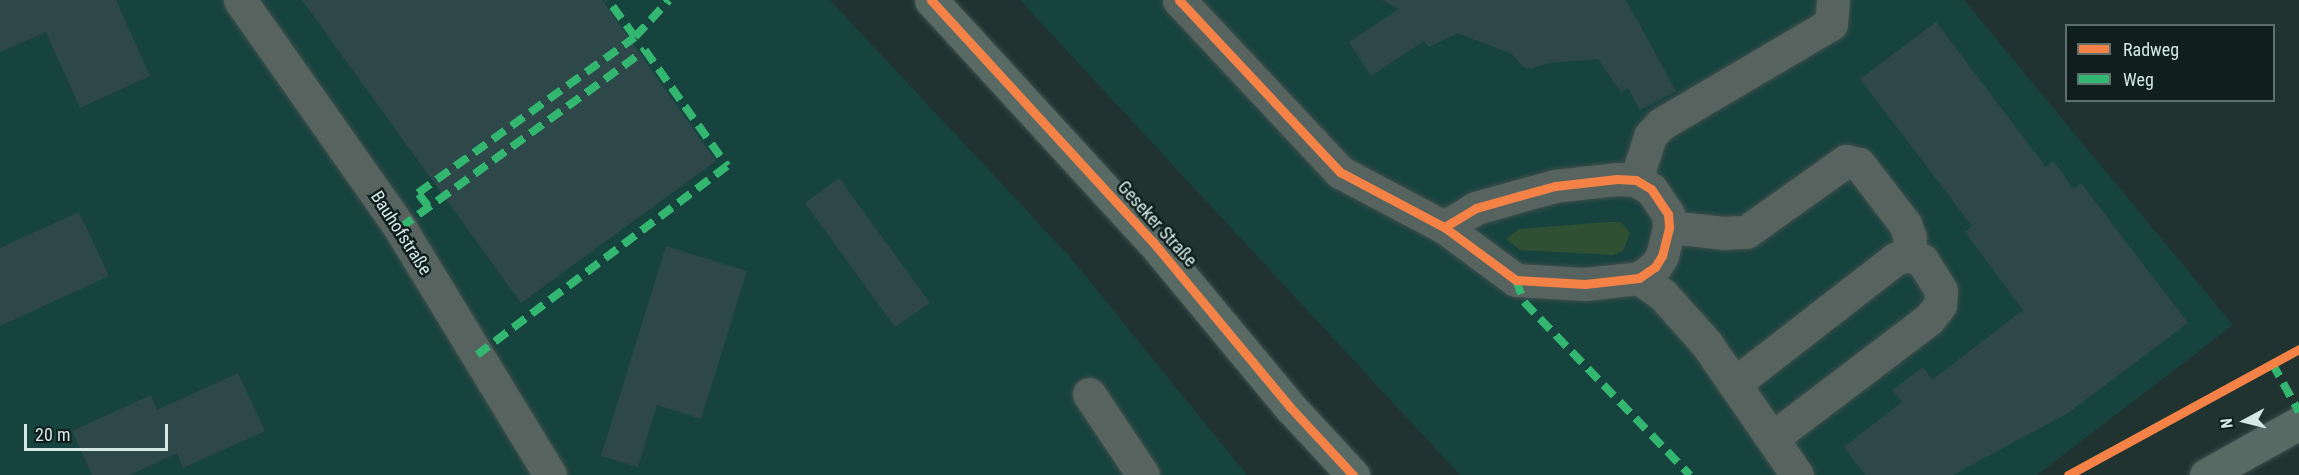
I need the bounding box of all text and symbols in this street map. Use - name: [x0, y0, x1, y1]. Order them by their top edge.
- legend: [2065, 24, 2275, 102]
- text: Radweg: [2123, 39, 2179, 60]
- text: Weg: [2123, 69, 2154, 90]
- street label: Geseker Straße: [1113, 177, 1201, 271]
- street label: Bauhofstraße: [366, 187, 436, 279]
- north arrow: [2215, 391, 2275, 451]
- scale bar: [27, 412, 171, 450]
- text: N: [2217, 417, 2237, 429]
- text: 20 m: [35, 424, 70, 445]

